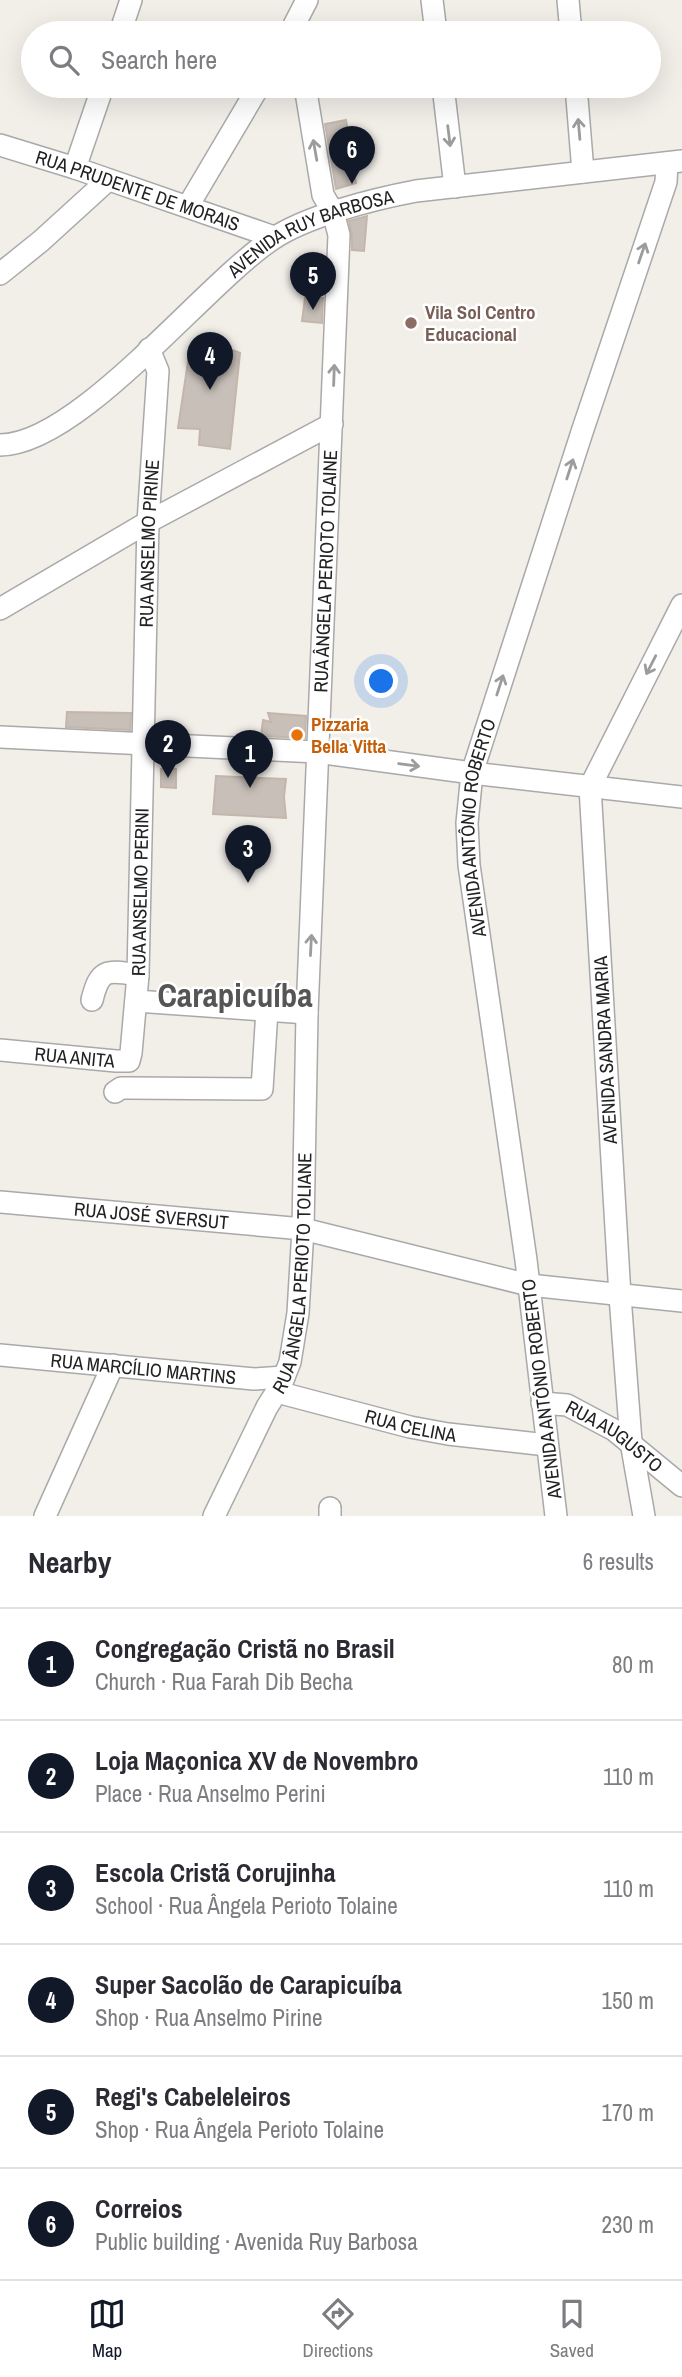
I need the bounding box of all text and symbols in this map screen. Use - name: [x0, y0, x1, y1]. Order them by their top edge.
- search box: [21, 21, 661, 98]
- icon: search: [45, 41, 83, 79]
- text: Search here: [101, 42, 217, 77]
- one-way arrow: [572, 118, 585, 141]
- one-way arrow: [443, 125, 456, 147]
- pin: 6: [329, 126, 375, 184]
- one-way arrow: [308, 139, 321, 162]
- street label: RUA PRUDENTE DE MORAIS: [33, 144, 243, 237]
- street label: AVENIDA RUY BARBOSA: [221, 183, 396, 284]
- one-way arrow: [637, 242, 649, 264]
- pin: 5: [290, 252, 336, 310]
- place label: Vila Sol Centro Educacional: [425, 299, 536, 347]
- marker: Vila Sol Centro Educacional: [403, 315, 419, 331]
- pin: 4: [187, 332, 233, 390]
- one-way arrow: [327, 364, 340, 387]
- street label: RUA ÂNGELA PERIOTO TOLAINE: [307, 449, 343, 693]
- street label: RUA ANSELMO PIRINE: [133, 458, 165, 628]
- one-way arrow: [565, 458, 578, 480]
- one-way arrow: [643, 654, 657, 675]
- your location: [364, 664, 398, 698]
- one-way arrow: [495, 674, 508, 696]
- place label: Pizzaria Bella Vitta: [311, 711, 386, 759]
- street label: AVENIDA ANTÔNIO ROBERTO: [454, 715, 502, 940]
- pin: 2: [145, 720, 191, 778]
- marker: Pizzaria Bella Vitta: [289, 727, 305, 743]
- pin: 1: [227, 730, 273, 788]
- one-way arrow: [397, 758, 420, 771]
- street label: RUA ANSELMO PERINI: [125, 808, 155, 976]
- pin: 3: [225, 825, 271, 883]
- one-way arrow: [304, 934, 317, 957]
- street label: AVENIDA SANDRA MARIA: [587, 955, 623, 1146]
- district label: Carapicuíba: [158, 973, 312, 1017]
- street label: RUA ANITA: [33, 1040, 116, 1074]
- street label: RUA ÂNGELA PERIOTO TOLIANE: [266, 1152, 317, 1398]
- street label: RUA JOSÉ SVERSUT: [73, 1196, 230, 1235]
- street label: AVENIDA ANTÔNIO ROBERTO: [515, 1278, 568, 1501]
- street label: RUA MARCÍLIO MARTINS: [50, 1347, 237, 1390]
- street label: RUA AUGUSTO: [562, 1394, 668, 1478]
- street label: RUA CELINA: [362, 1403, 458, 1448]
- text: Nearby: [28, 1542, 111, 1582]
- text: 6 results: [583, 1546, 654, 1577]
- text: Congregação Cristã no Brasil: [95, 1631, 395, 1666]
- text: 1: [46, 1649, 56, 1680]
- text: 80 m: [612, 1649, 654, 1680]
- text: Church · Rua Farah Dib Becha: [95, 1666, 353, 1697]
- text: Loja Maçonica XV de Novembro: [95, 1743, 418, 1778]
- text: 2: [46, 1761, 56, 1792]
- text: 110 m: [603, 1761, 654, 1792]
- text: Place · Rua Anselmo Perini: [95, 1778, 326, 1809]
- text: Escola Cristã Corujinha: [95, 1855, 336, 1890]
- text: 3: [46, 1873, 56, 1904]
- text: 110 m: [603, 1873, 654, 1904]
- text: School · Rua Ângela Perioto Tolaine: [95, 1890, 398, 1921]
- text: Super Sacolão de Carapicuíba: [95, 1967, 402, 2002]
- text: 4: [46, 1985, 56, 2016]
- text: 150 m: [602, 1985, 654, 2016]
- text: Shop · Rua Anselmo Pirine: [95, 2002, 323, 2033]
- text: Regi's Cabeleleiros: [95, 2079, 291, 2114]
- text: 5: [46, 2097, 56, 2128]
- text: 170 m: [602, 2097, 654, 2128]
- text: Shop · Rua Ângela Perioto Tolaine: [95, 2114, 384, 2145]
- text: Correios: [95, 2191, 183, 2226]
- text: 6: [46, 2209, 56, 2240]
- text: 230 m: [602, 2209, 654, 2240]
- text: Public building · Avenida Ruy Barbosa: [95, 2226, 418, 2257]
- tab: Map: [88, 2295, 126, 2363]
- tab: Directions: [302, 2295, 373, 2363]
- tab: Saved: [550, 2295, 594, 2363]

